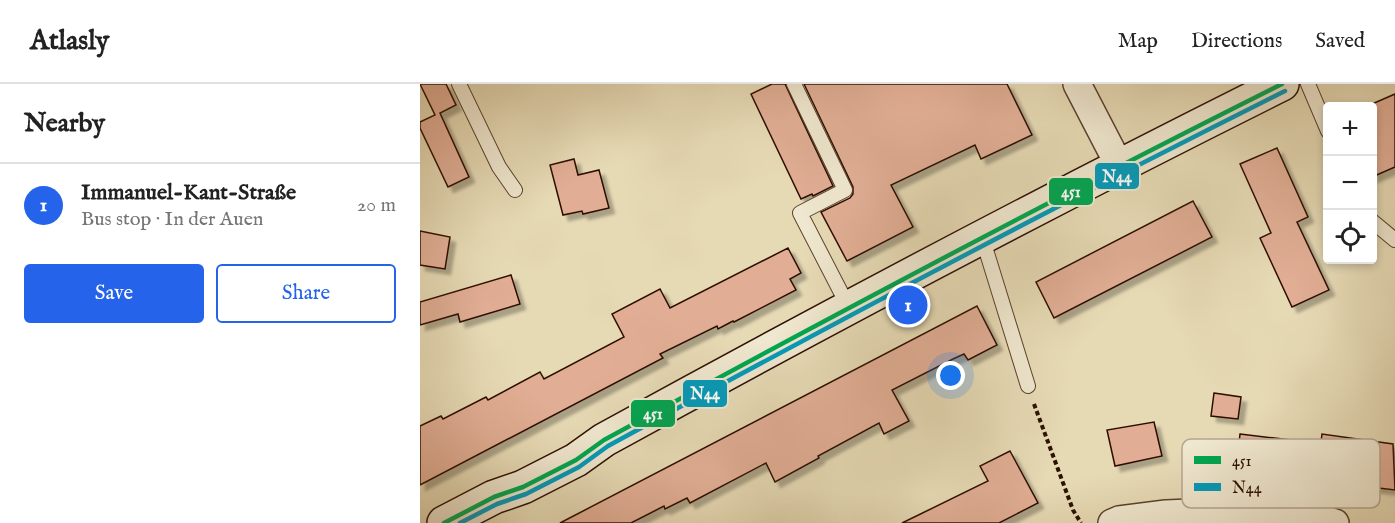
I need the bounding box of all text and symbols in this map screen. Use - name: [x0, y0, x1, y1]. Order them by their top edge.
- text: Atlasly: [30, 24, 109, 59]
- text: Map: [1118, 28, 1158, 55]
- text: Directions: [1191, 28, 1282, 55]
- text: Saved: [1315, 28, 1365, 55]
- map controls: [1323, 102, 1377, 264]
- button: +: [1323, 102, 1377, 156]
- text: Nearby: [24, 107, 105, 140]
- button: −: [1323, 156, 1377, 210]
- line badge: N44: [1094, 162, 1140, 190]
- text: N44: [1101, 168, 1133, 188]
- line badge: 451: [1048, 177, 1094, 206]
- text: Immanuel-Kant-Straße: [81, 179, 296, 207]
- text: 451: [1061, 183, 1081, 203]
- text: 1: [40, 193, 47, 218]
- text: 20 m: [357, 193, 396, 218]
- text: Bus stop · In der Auen: [81, 207, 264, 232]
- button: locate: [1323, 210, 1377, 264]
- button: Save: [24, 264, 204, 323]
- button: Share: [216, 264, 396, 323]
- pin: 1: [888, 282, 928, 328]
- your location: [936, 361, 965, 390]
- line badge: N44: [682, 379, 728, 408]
- text: N44: [689, 385, 721, 405]
- line badge: 451: [630, 399, 676, 428]
- text: 451: [643, 405, 663, 425]
- legend: [1182, 439, 1380, 508]
- text: 451: [1232, 452, 1252, 472]
- text: N44: [1232, 479, 1262, 499]

